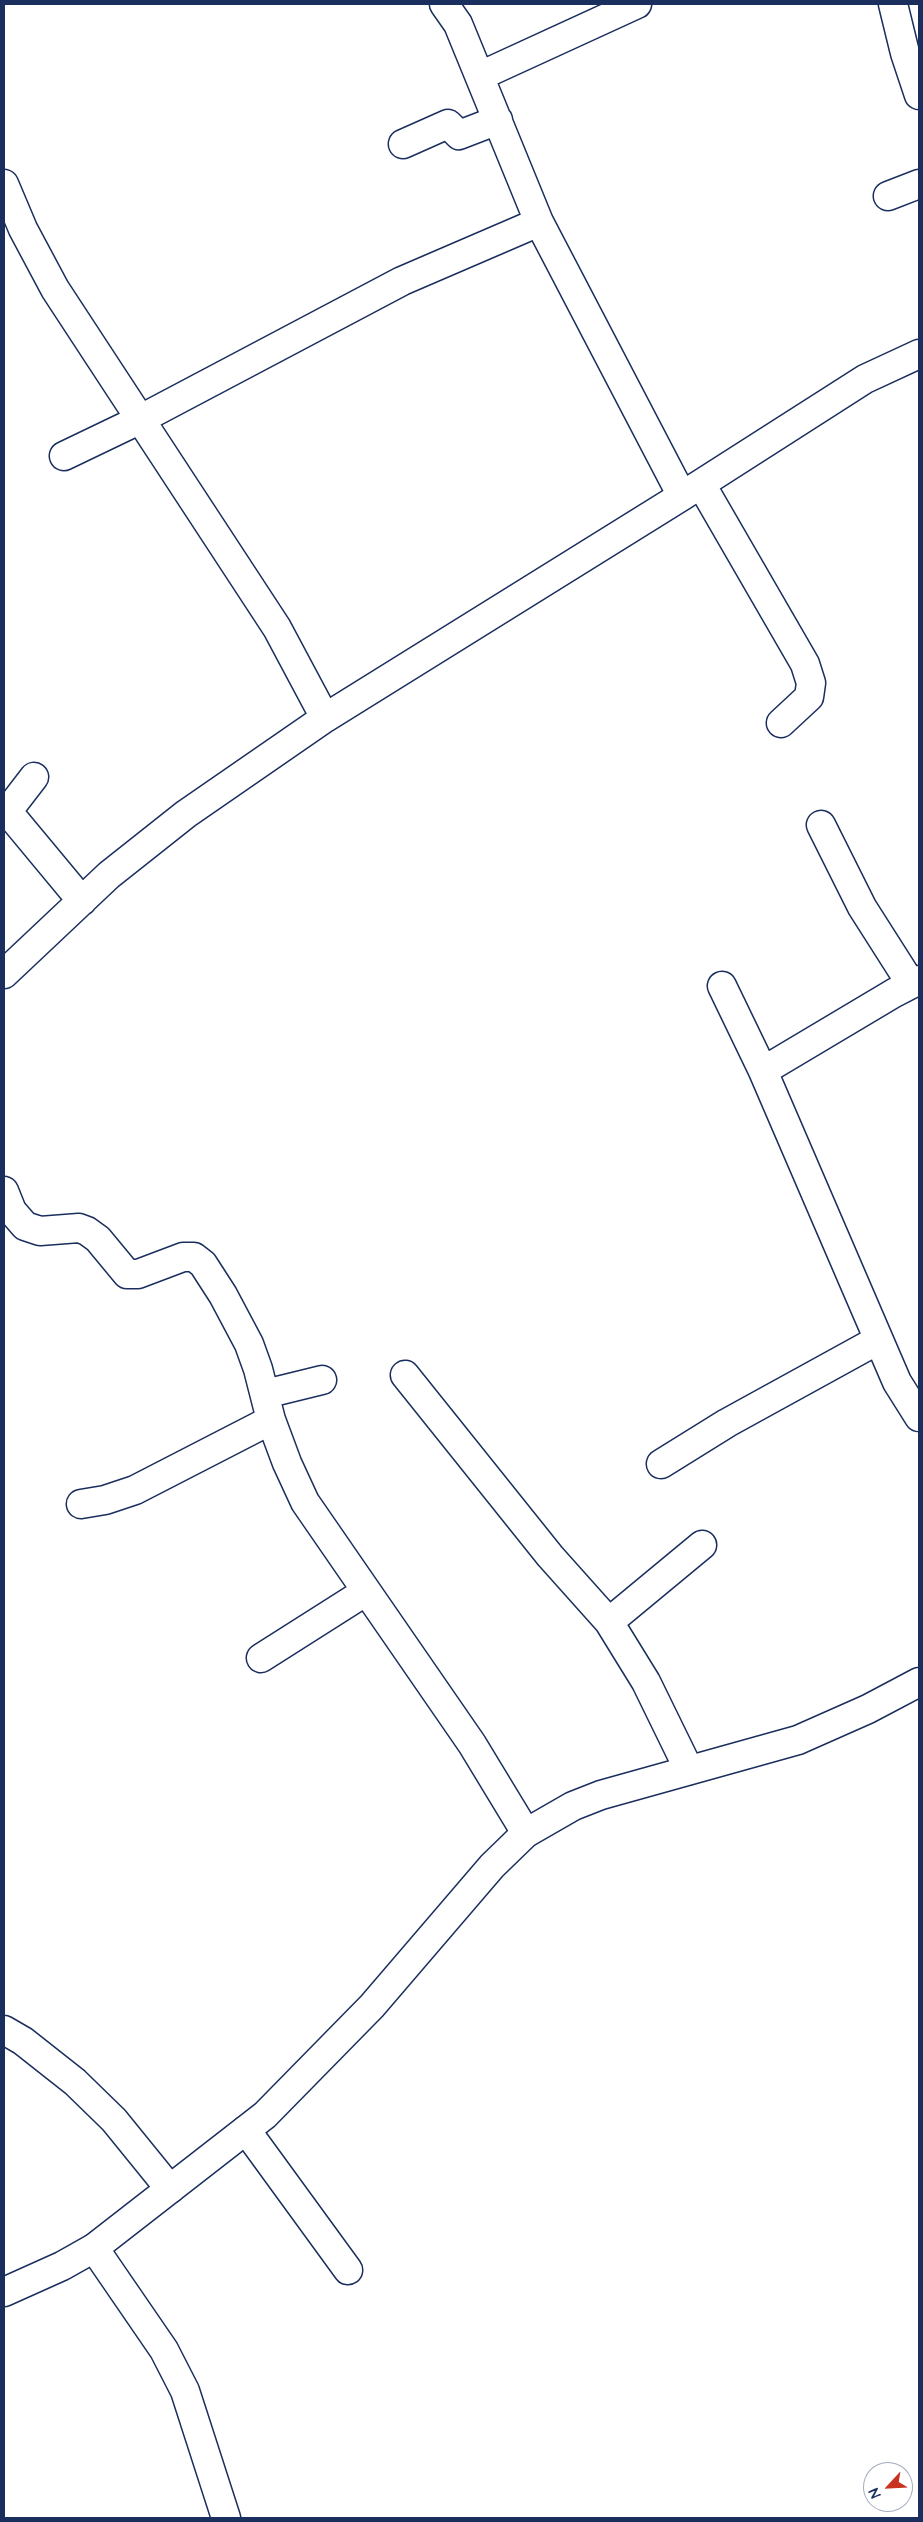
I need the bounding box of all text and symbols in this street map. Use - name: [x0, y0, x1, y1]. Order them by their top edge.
- north arrow: [863, 2462, 913, 2512]
- text: N: [864, 2485, 886, 2501]

